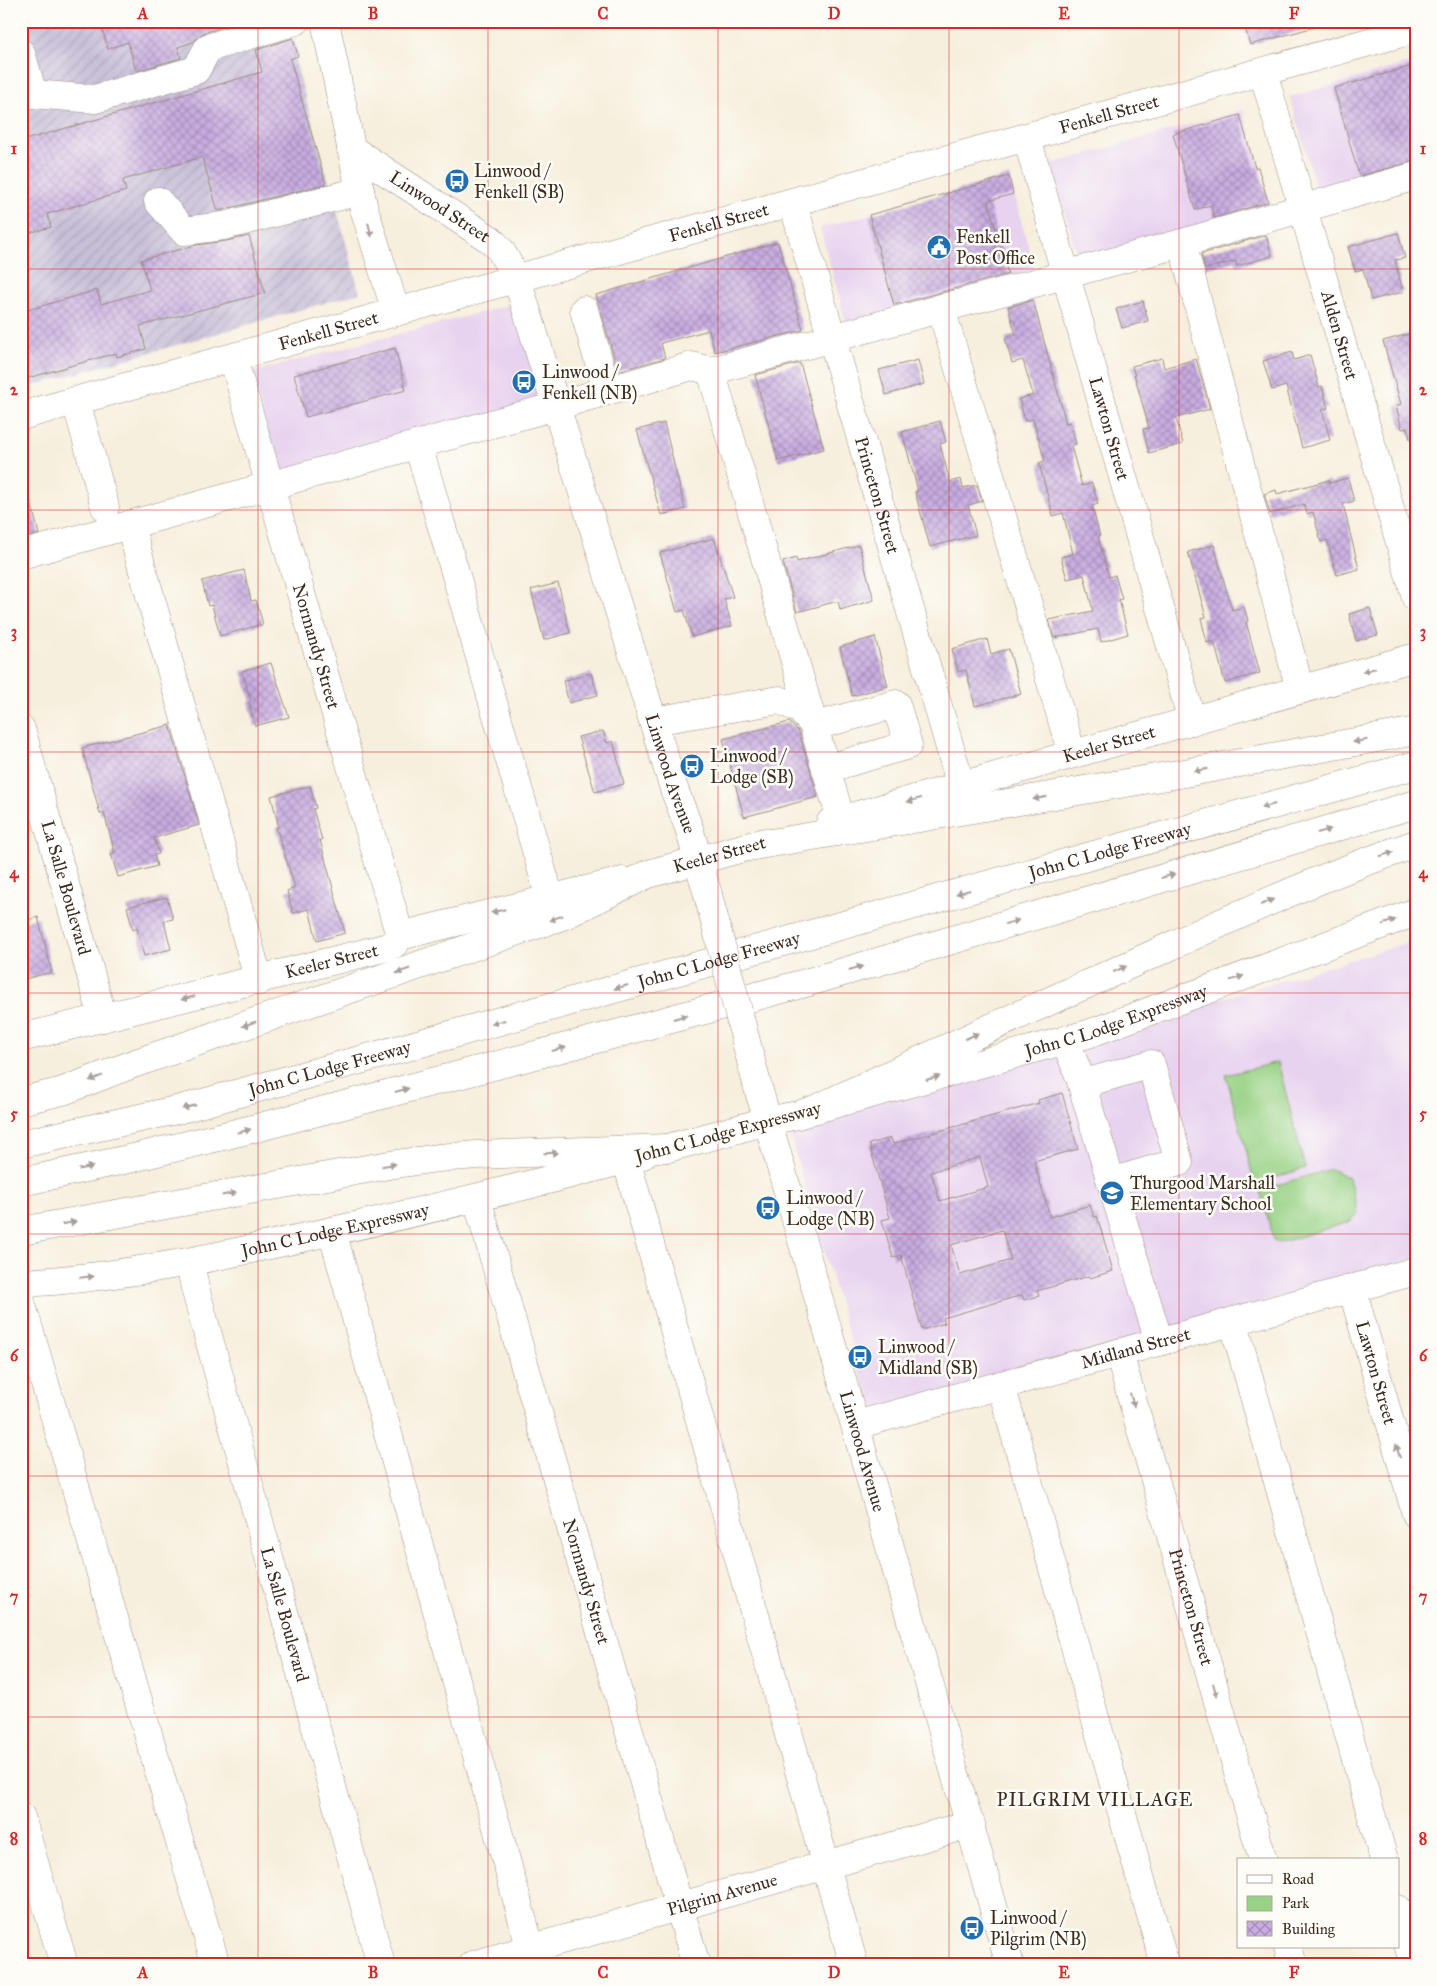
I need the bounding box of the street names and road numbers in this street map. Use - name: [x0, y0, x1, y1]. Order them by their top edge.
- street label: Fenkell Street: [1056, 90, 1162, 139]
- street label: Linwood Street: [385, 166, 495, 248]
- street label: Fenkell Street: [666, 198, 772, 247]
- street label: Alden Street: [1316, 287, 1363, 383]
- street label: Fenkell Street: [276, 306, 381, 355]
- street label: Lawton Street: [1084, 374, 1135, 483]
- street label: Princeton Street: [850, 434, 905, 557]
- street label: Normandy Street: [288, 581, 345, 712]
- street label: Linwood Avenue: [640, 711, 701, 836]
- street label: Keeler Street: [1060, 720, 1158, 768]
- street label: John C Lodge Freeway: [1024, 817, 1194, 885]
- street label: La Salle Boulevard: [37, 818, 96, 957]
- street label: Keeler Street: [671, 831, 769, 878]
- street label: John C Lodge Freeway: [633, 927, 803, 995]
- street label: Keeler Street: [283, 939, 381, 983]
- street label: John C Lodge Expressway: [1020, 979, 1211, 1063]
- street label: John C Lodge Freeway: [244, 1035, 414, 1103]
- street label: John C Lodge Expressway: [631, 1096, 824, 1169]
- street label: John C Lodge Expressway: [237, 1198, 432, 1263]
- street label: Lawton Street: [1351, 1318, 1401, 1428]
- street label: Midland Street: [1079, 1322, 1193, 1374]
- street label: Linwood Avenue: [835, 1388, 890, 1514]
- street label: Normandy Street: [558, 1516, 615, 1647]
- street label: La Salle Boulevard: [256, 1545, 314, 1684]
- street label: Princeton Street: [1164, 1546, 1218, 1669]
- street label: Pilgrim Avenue: [665, 1868, 780, 1920]

